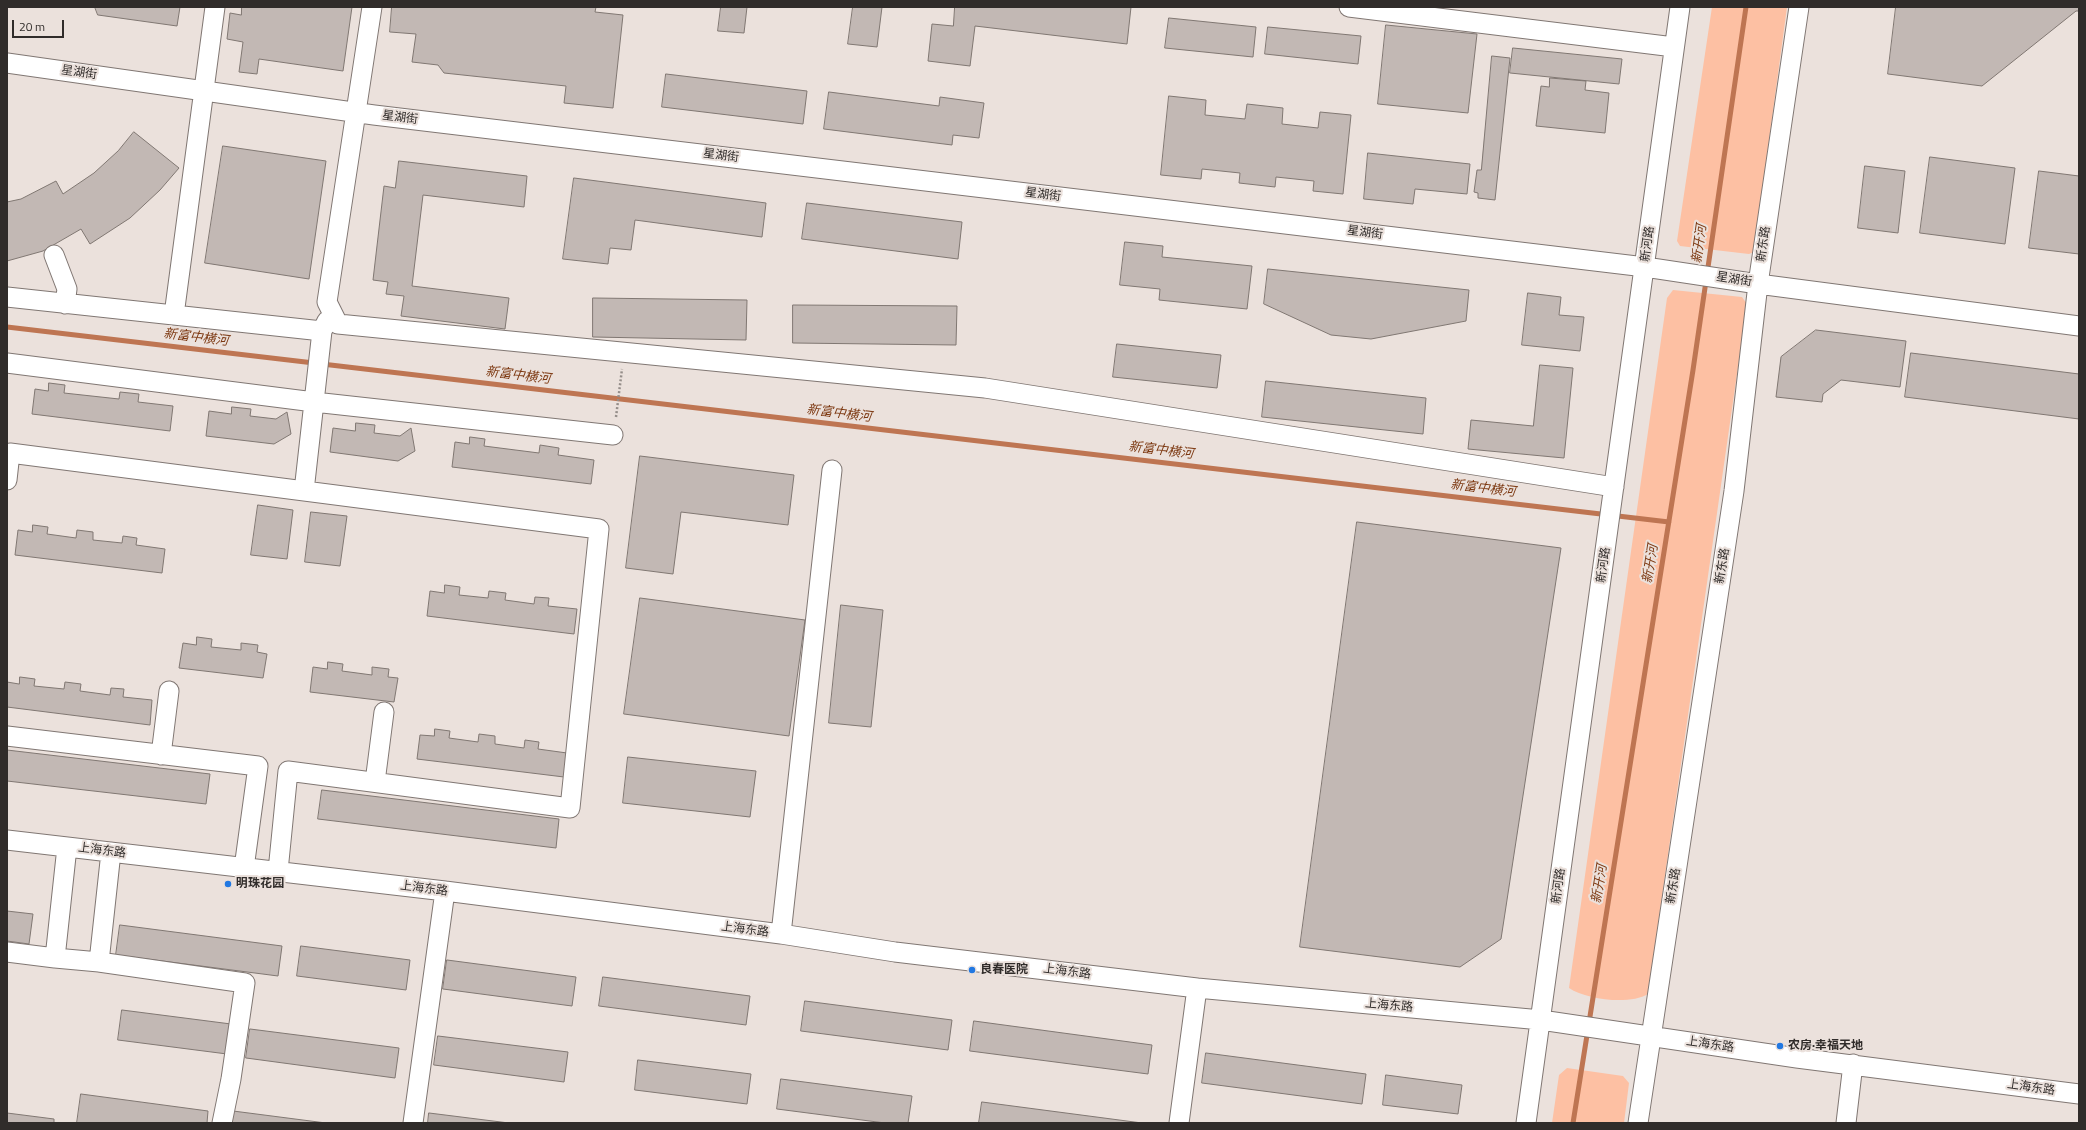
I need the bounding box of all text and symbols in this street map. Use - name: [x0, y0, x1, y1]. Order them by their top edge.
- scale bar: [14, 12, 66, 38]
- text: 20 m: [19, 17, 45, 36]
- street label: 星湖街: [60, 63, 98, 83]
- street label: 星湖街: [381, 109, 419, 127]
- street label: 星湖街: [702, 147, 740, 165]
- street label: 星湖街: [1024, 186, 1062, 204]
- street label: 星湖街: [1346, 224, 1384, 242]
- water label: 新开河: [1690, 224, 1710, 264]
- street label: 新河路: [1638, 225, 1658, 263]
- street label: 新东路: [1754, 225, 1774, 263]
- street label: 星湖街: [1715, 270, 1753, 290]
- water label: 新富中横河: [163, 326, 229, 350]
- water label: 新富中横河: [485, 364, 551, 388]
- water label: 新富中横河: [806, 402, 872, 426]
- water label: 新富中横河: [1128, 439, 1194, 463]
- water label: 新富中横河: [1450, 477, 1516, 501]
- water label: 新开河: [1640, 544, 1662, 584]
- street label: 新河路: [1594, 546, 1614, 584]
- street label: 新东路: [1713, 547, 1733, 585]
- street label: 上海东路: [77, 841, 127, 861]
- water label: 新开河: [1589, 864, 1611, 904]
- street label: 新河路: [1549, 867, 1569, 905]
- street label: 新东路: [1664, 867, 1684, 905]
- place label: 明珠花园: [236, 877, 284, 891]
- marker: 明珠花园: [223, 879, 233, 889]
- street label: 上海东路: [399, 879, 449, 899]
- street label: 上海东路: [720, 920, 770, 940]
- street label: 上海东路: [1042, 962, 1092, 982]
- place label: 良春医院: [980, 963, 1028, 977]
- marker: 良春医院: [967, 965, 977, 975]
- street label: 上海东路: [1364, 997, 1414, 1015]
- street label: 上海东路: [1685, 1035, 1735, 1055]
- place label: 农房·幸福天地: [1788, 1039, 1863, 1053]
- marker: 农房·幸福天地: [1775, 1041, 1785, 1051]
- street label: 上海东路: [2006, 1078, 2056, 1098]

